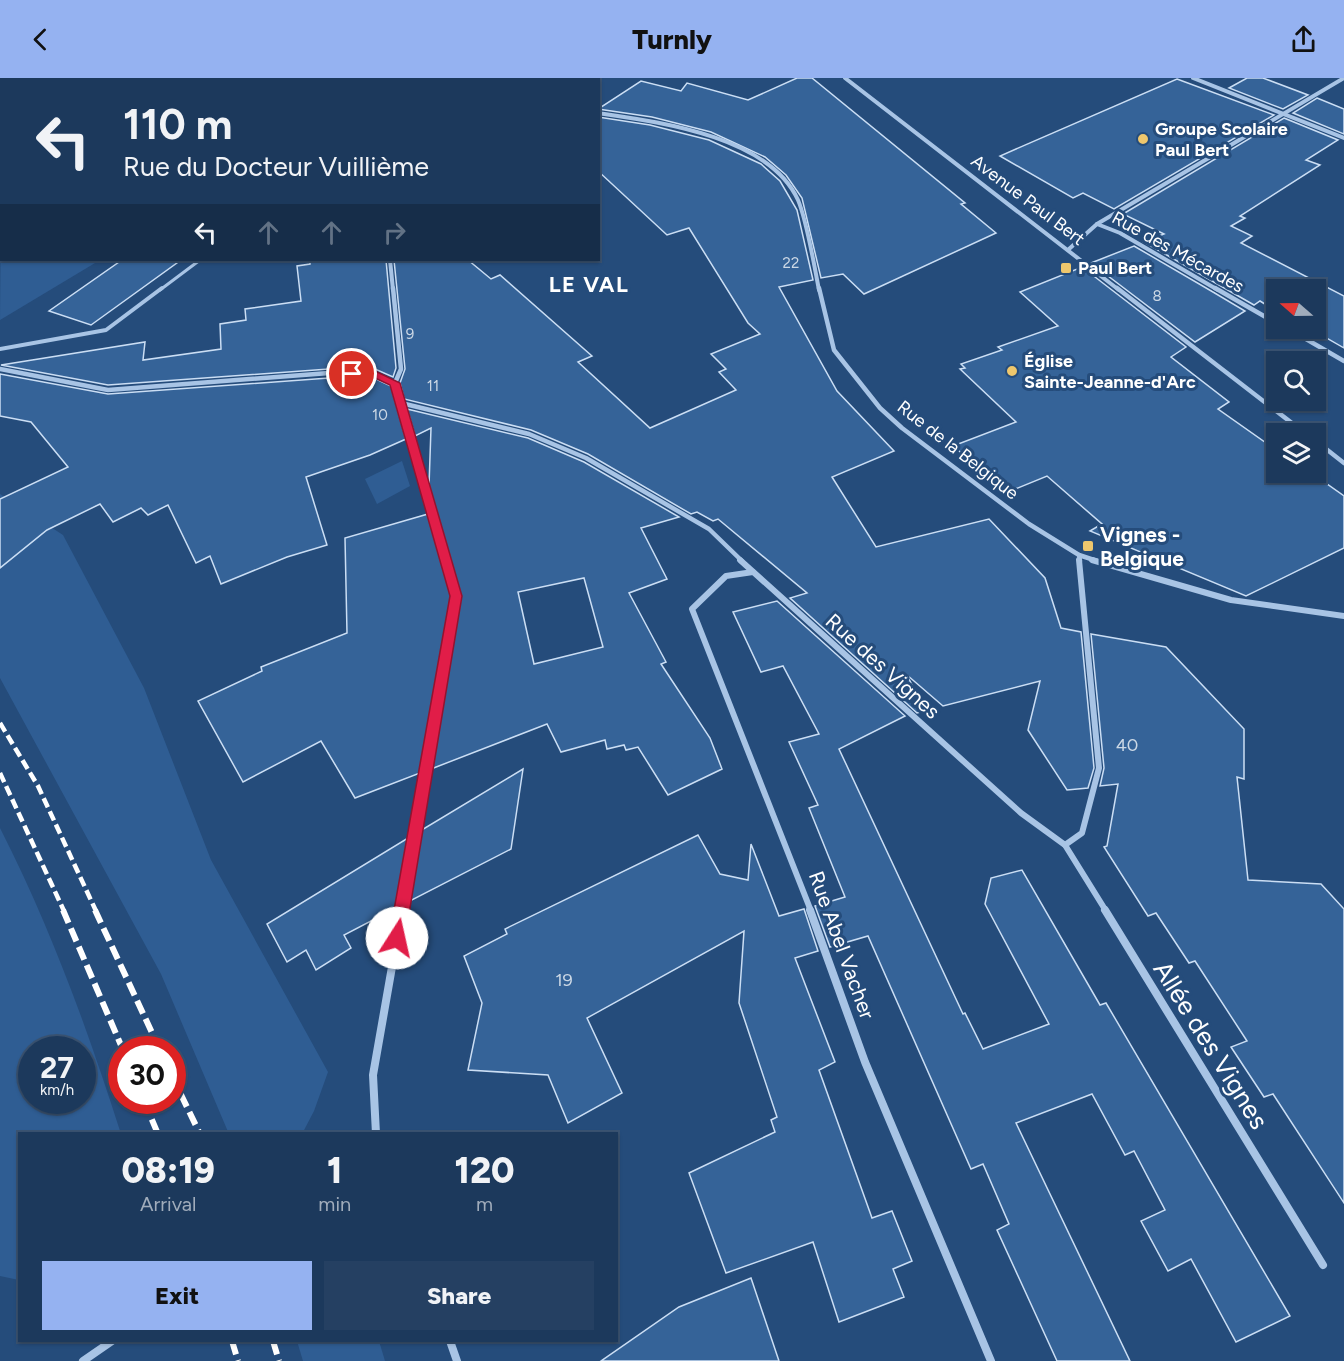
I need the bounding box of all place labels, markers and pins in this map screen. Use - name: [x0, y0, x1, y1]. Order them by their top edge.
- place label: Groupe Scolaire Paul Bert: [1155, 118, 1288, 161]
- marker: Groupe Scolaire Paul Bert: [1136, 132, 1150, 146]
- place label: Paul Bert: [1078, 257, 1152, 279]
- marker: Paul Bert: [1059, 261, 1073, 275]
- pin: [326, 348, 377, 399]
- place label: Église Sainte-Jeanne-d'Arc: [1024, 350, 1196, 393]
- marker: Église Sainte-Jeanne-d'Arc: [1005, 364, 1019, 378]
- place label: Vignes - Belgique: [1100, 522, 1184, 571]
- marker: Vignes - Belgique: [1081, 539, 1095, 553]

